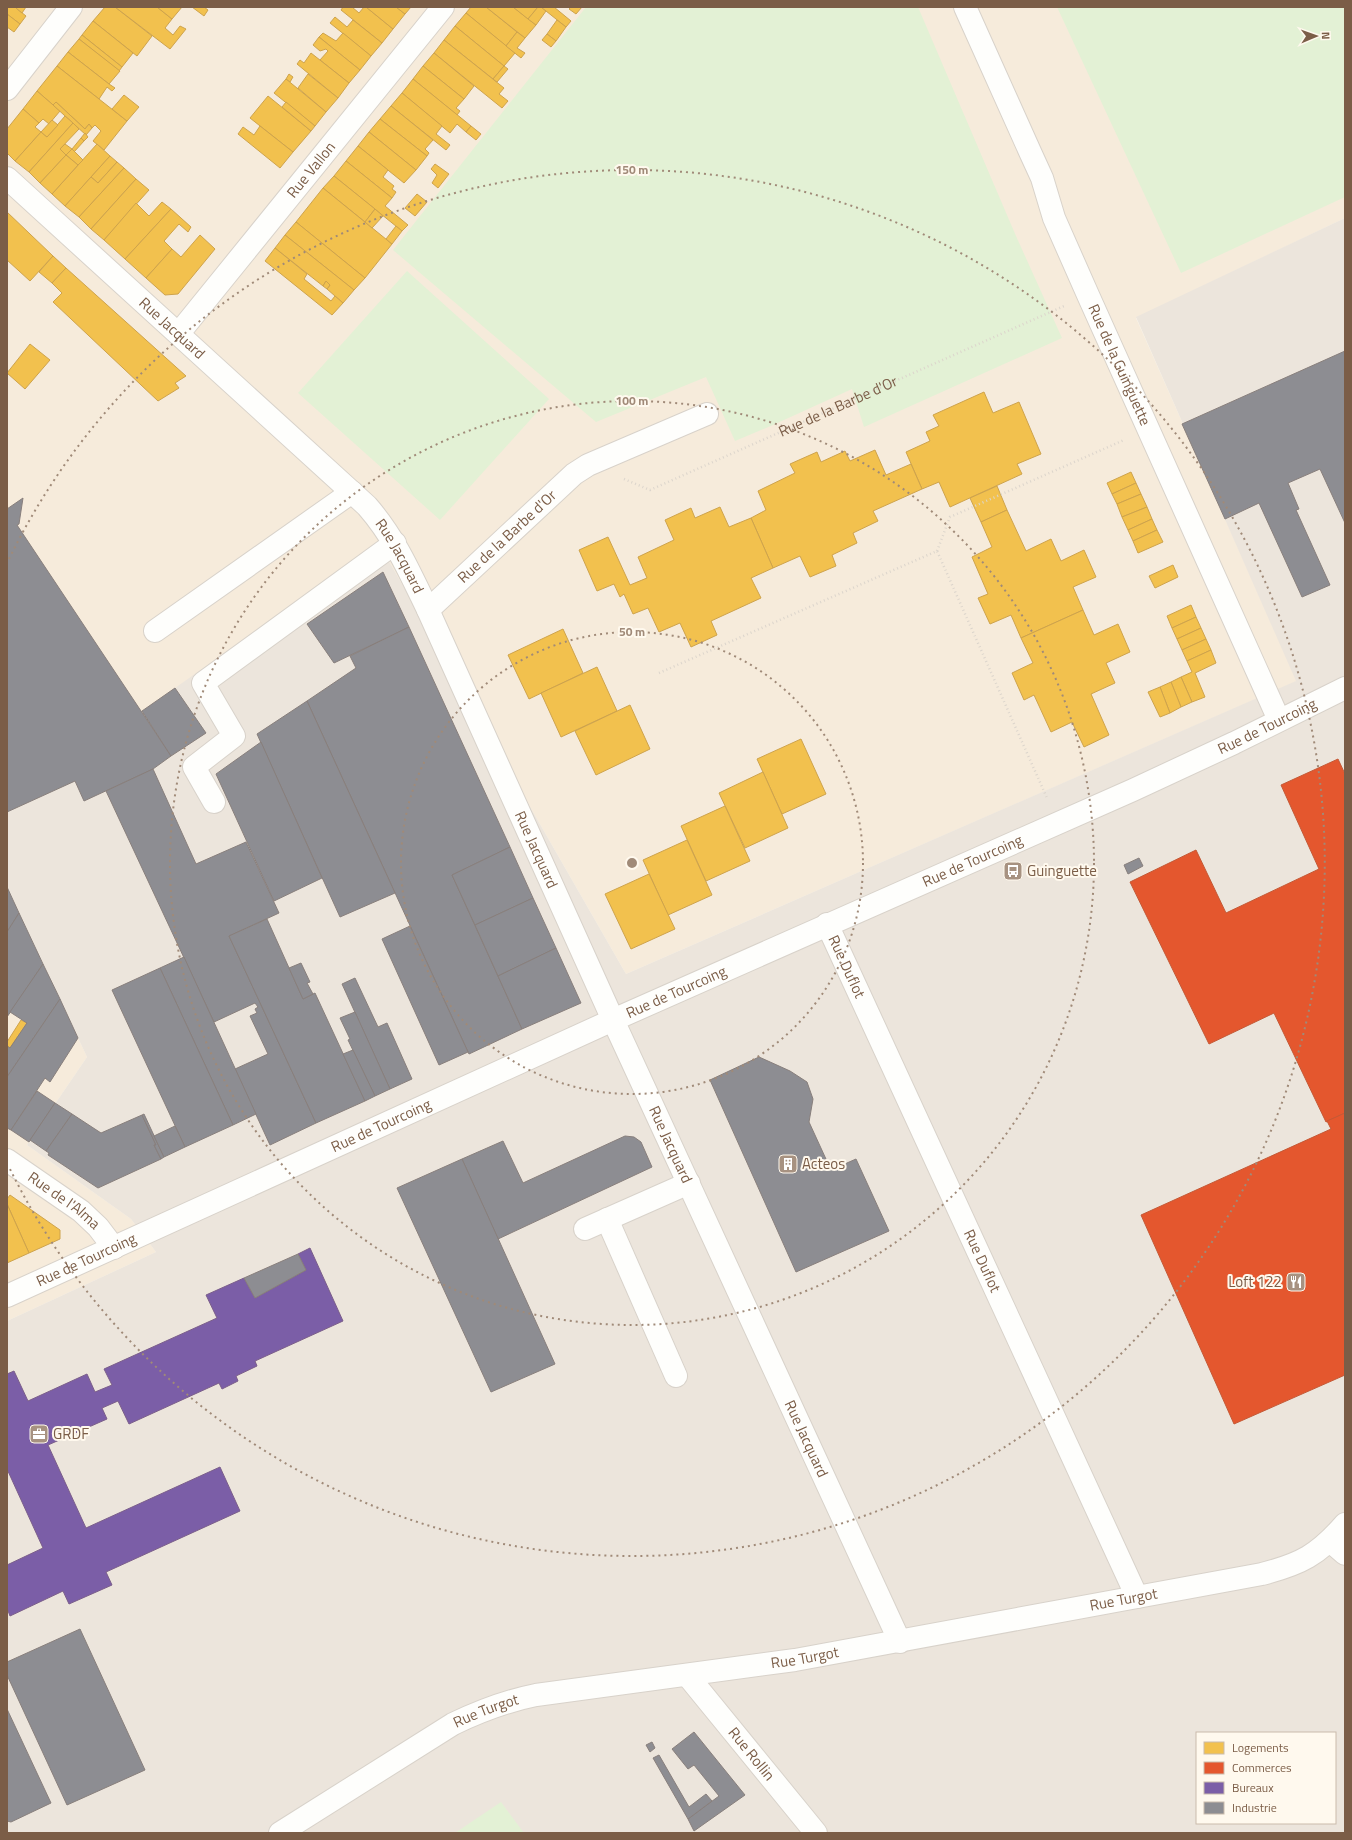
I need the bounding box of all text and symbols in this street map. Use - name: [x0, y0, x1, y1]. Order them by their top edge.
- north arrow: [1296, 16, 1336, 56]
- text: N: [1318, 32, 1334, 40]
- street label: Rue Vallon: [281, 136, 341, 203]
- text: 150 m: [616, 160, 648, 179]
- street label: Rue Jacquard: [134, 291, 210, 364]
- street label: Rue de la Guinguette: [1082, 300, 1157, 429]
- street label: Rue de la Barbe d'Or: [775, 369, 901, 442]
- text: 100 m: [616, 391, 648, 410]
- street label: Rue de la Barbe d'Or: [452, 484, 561, 588]
- street label: Rue Jacquard: [370, 514, 430, 597]
- text: 50 m: [619, 622, 645, 641]
- street label: Rue de Tourcoing: [1214, 692, 1321, 760]
- street label: Rue Jacquard: [509, 807, 564, 892]
- street label: Rue de Tourcoing: [918, 828, 1027, 893]
- centre of rings: [625, 856, 639, 870]
- place label: Guinguette: [1027, 859, 1097, 882]
- bus stop icon: Guinguette: [1002, 860, 1024, 882]
- street label: Rue Duflot: [823, 931, 872, 1003]
- street label: Rue de Tourcoing: [622, 959, 730, 1024]
- street label: Rue de Tourcoing: [327, 1092, 435, 1158]
- street label: Rue Jacquard: [643, 1102, 699, 1187]
- place label: Acteos: [802, 1152, 845, 1175]
- building icon: Acteos: [777, 1153, 799, 1175]
- street label: Rue de l'Alma: [23, 1166, 106, 1235]
- street label: Rue Duflot: [958, 1225, 1008, 1297]
- street label: Rue de Tourcoing: [32, 1227, 140, 1292]
- place label: Loft 122: [1228, 1270, 1282, 1293]
- restaurant icon: Loft 122: [1285, 1271, 1307, 1293]
- street label: Rue Jacquard: [779, 1396, 834, 1481]
- place label: GRDF: [53, 1422, 89, 1445]
- office icon: GRDF: [28, 1423, 50, 1445]
- street label: Rue Turgot: [1088, 1581, 1160, 1617]
- street label: Rue Turgot: [769, 1640, 841, 1674]
- street label: Rue Turgot: [449, 1687, 522, 1733]
- street label: Rue Rollin: [723, 1722, 781, 1786]
- legend: [1196, 1732, 1336, 1824]
- text: Logements: [1232, 1738, 1289, 1757]
- text: Commerces: [1232, 1758, 1292, 1777]
- text: Bureaux: [1232, 1778, 1274, 1797]
- text: Industrie: [1232, 1798, 1277, 1817]

